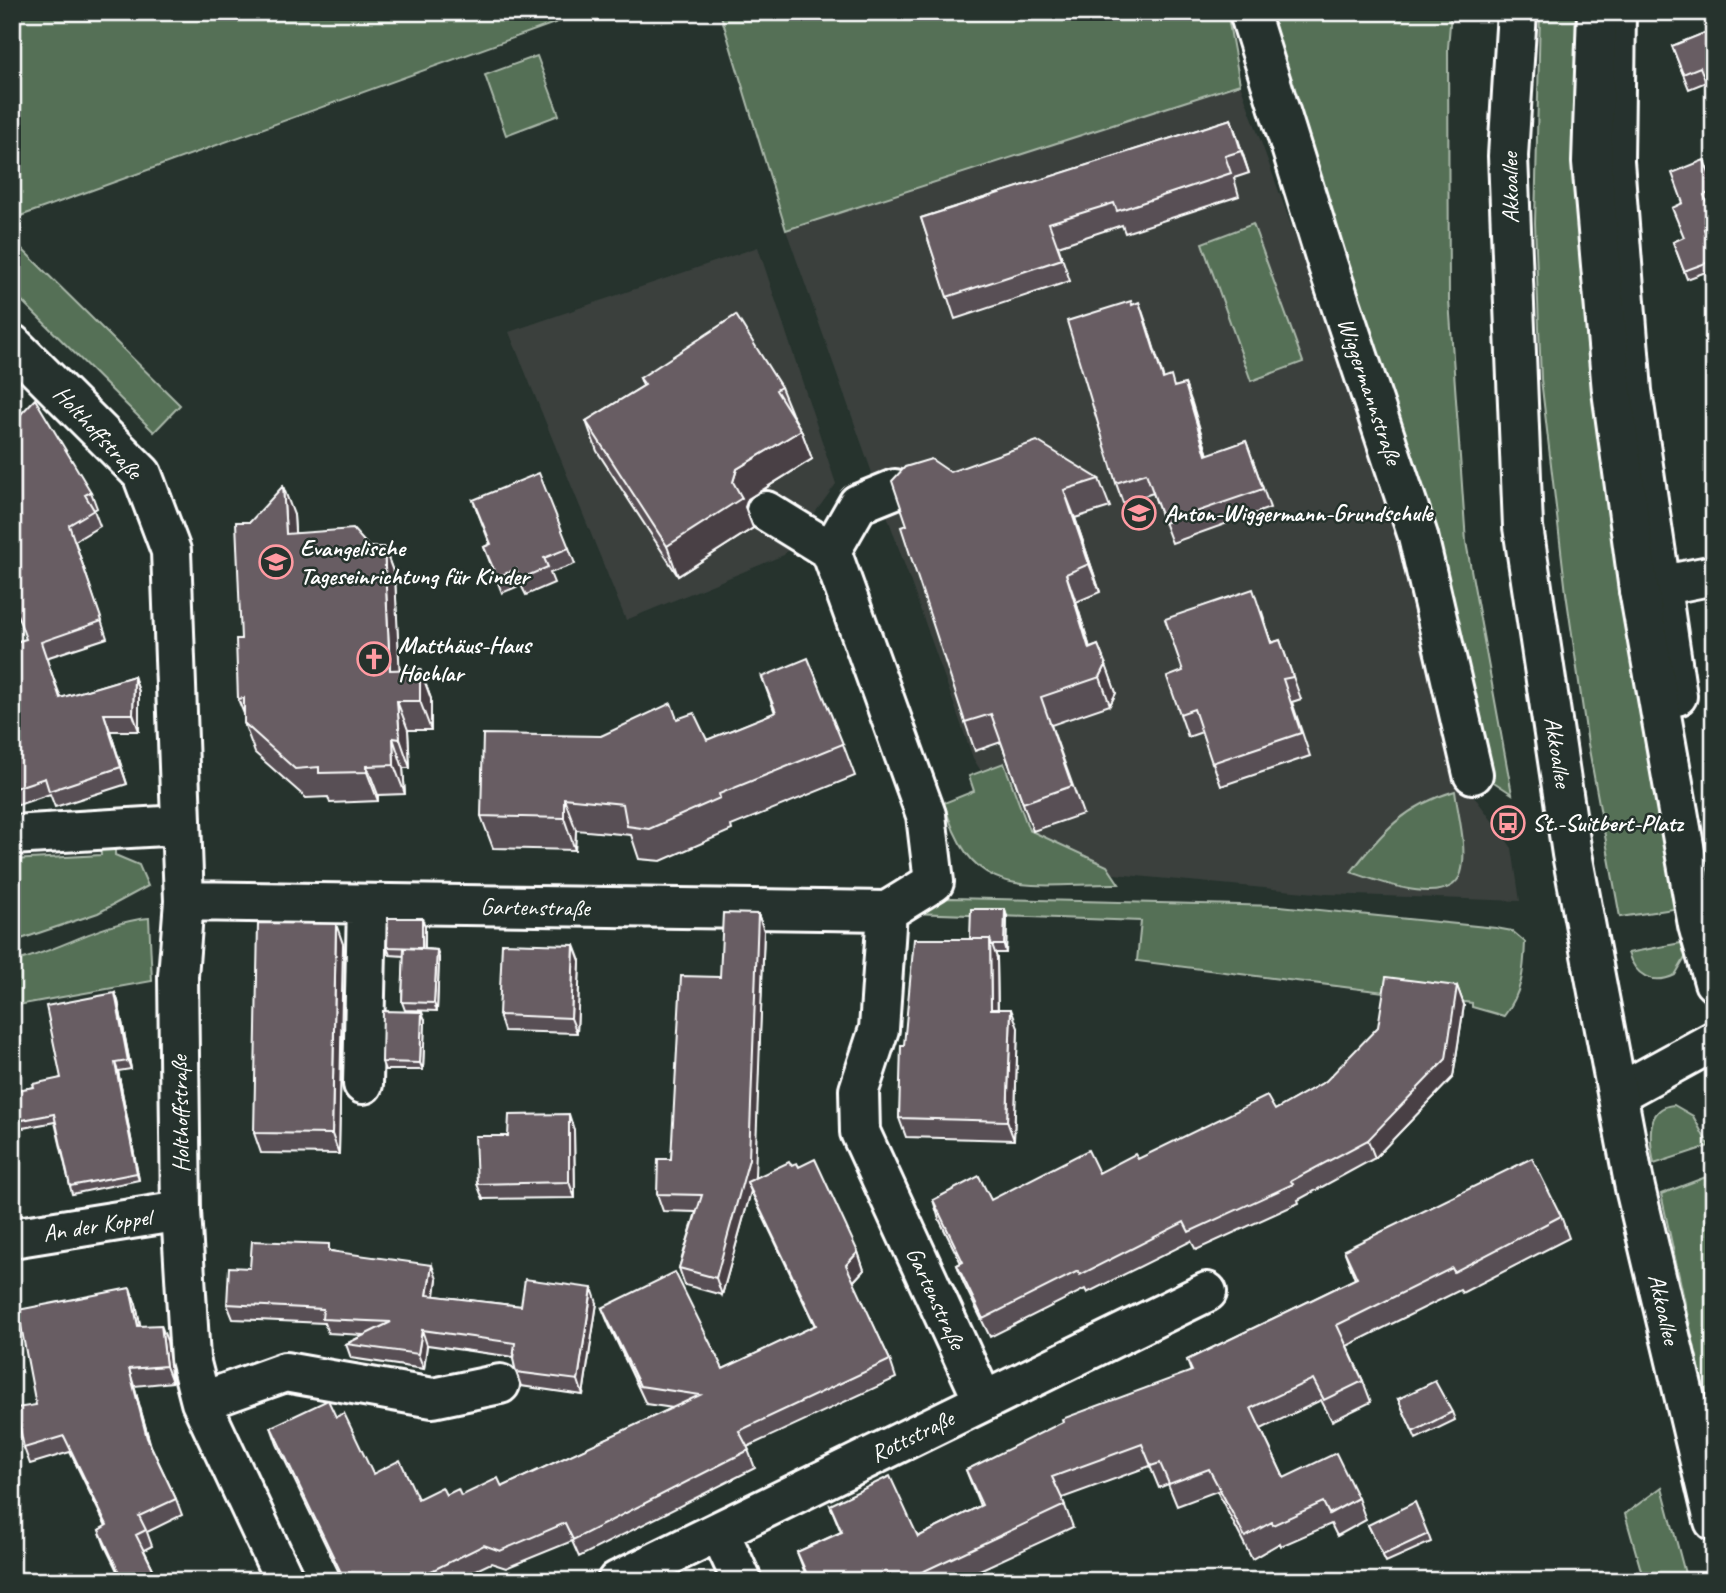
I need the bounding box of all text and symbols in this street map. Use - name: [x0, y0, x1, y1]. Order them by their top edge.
- street label: Akkoallee: [1494, 150, 1526, 224]
- street label: Wiggermannstraße: [1331, 314, 1410, 471]
- street label: Holthoffstraße: [47, 379, 150, 487]
- school or university icon: Anton-Wiggermann-Grundschule: [1120, 494, 1158, 532]
- place label: Anton-Wiggermann-Grundschule: [1164, 498, 1434, 528]
- place label: Evangelische Tageseinrichtung für Kinder: [300, 533, 531, 591]
- school or university icon: Evangelische Tageseinrichtung für Kinder: [257, 543, 295, 581]
- place label: Matthäus-Haus Hochlar: [398, 630, 533, 688]
- church icon: Matthäus-Haus Hochlar: [355, 640, 393, 678]
- street label: Akkoallee: [1538, 714, 1579, 792]
- bus stop icon: St.-Suitbert-Platz: [1489, 804, 1527, 842]
- place label: St.-Suitbert-Platz: [1532, 808, 1685, 838]
- street label: Gartenstraße: [480, 891, 592, 923]
- street label: Holthoffstraße: [164, 1053, 196, 1173]
- street label: An der Koppel: [41, 1201, 157, 1248]
- street label: Gartenstraße: [899, 1242, 974, 1356]
- street label: Akkoallee: [1641, 1271, 1687, 1349]
- street label: Rottstraße: [866, 1402, 960, 1469]

